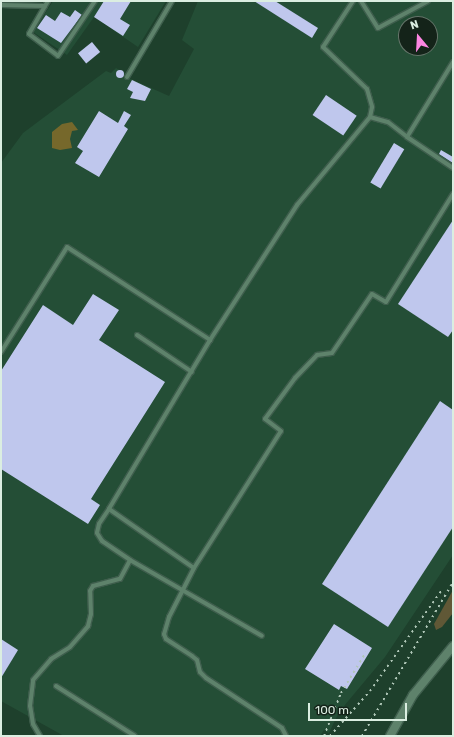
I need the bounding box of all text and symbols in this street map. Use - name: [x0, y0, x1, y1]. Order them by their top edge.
- north arrow: [398, 16, 438, 56]
- text: N: [409, 18, 420, 32]
- scale bar: [310, 695, 409, 721]
- text: 100 m: [315, 703, 349, 717]

